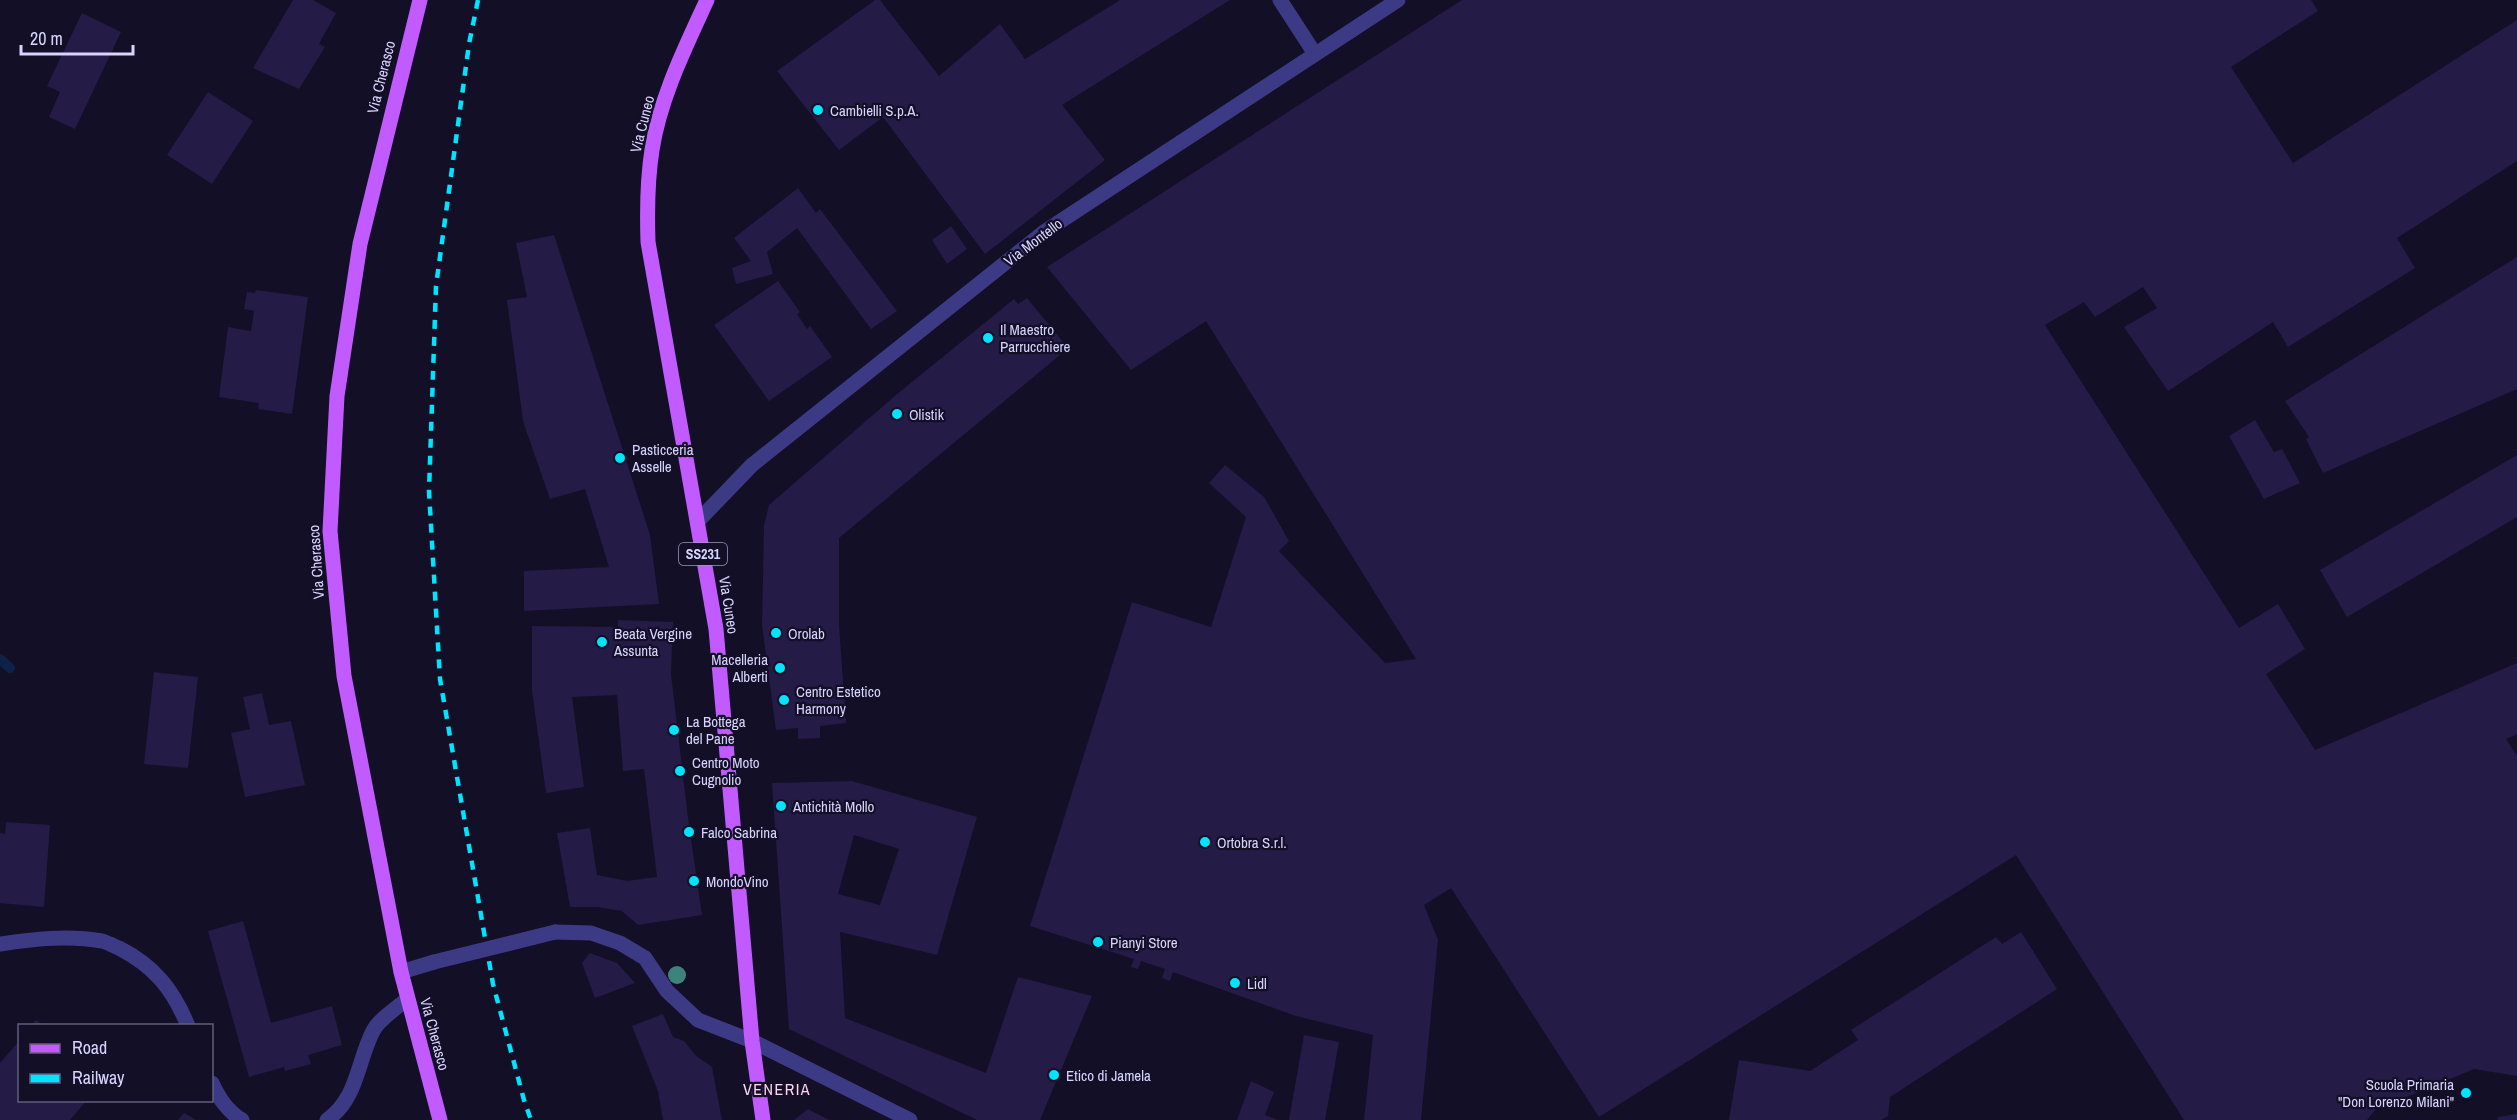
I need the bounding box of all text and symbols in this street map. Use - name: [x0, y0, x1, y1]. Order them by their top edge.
- scale bar: [21, 18, 134, 56]
- text: 20 m: [30, 26, 63, 51]
- street label: Via Cherasco: [362, 38, 400, 116]
- street label: Via Cuneo: [625, 93, 659, 155]
- place label: Cambielli S.p.A.: [830, 100, 919, 121]
- marker: Cambielli S.p.A.: [811, 103, 825, 117]
- street label: Via Montello: [999, 213, 1067, 271]
- place label: Il Maestro Parrucchiere: [1000, 319, 1071, 357]
- marker: Il Maestro Parrucchiere: [981, 331, 995, 345]
- place label: Olistik: [909, 404, 945, 425]
- marker: Olistik: [890, 407, 904, 421]
- place label: Pasticceria Asselle: [631, 439, 694, 477]
- marker: Pasticceria Asselle: [613, 451, 627, 465]
- street label: Via Cherasco: [303, 524, 329, 600]
- road number: SS231: [679, 543, 727, 565]
- street label: Via Cuneo: [714, 575, 744, 635]
- place label: Beata Vergine Assunta: [613, 623, 692, 661]
- place label: Orolab: [788, 623, 825, 644]
- marker: Orolab: [769, 626, 783, 640]
- marker: Beata Vergine Assunta: [595, 635, 609, 649]
- place label: Macelleria Alberti: [711, 649, 768, 687]
- marker: Macelleria Alberti: [773, 661, 787, 675]
- place label: Centro Estetico Harmony: [796, 681, 881, 719]
- marker: Centro Estetico Harmony: [777, 693, 791, 707]
- place label: La Bottega del Pane: [686, 711, 746, 749]
- marker: La Bottega del Pane: [667, 723, 681, 737]
- place label: Centro Moto Cugnolio: [692, 752, 760, 790]
- marker: Centro Moto Cugnolio: [673, 764, 687, 778]
- place label: Antichità Mollo: [792, 796, 875, 817]
- marker: Antichità Mollo: [774, 799, 788, 813]
- place label: Falco Sabrina: [701, 822, 777, 843]
- marker: Falco Sabrina: [682, 825, 696, 839]
- place label: Ortobra S.r.l.: [1217, 832, 1287, 853]
- marker: Ortobra S.r.l.: [1198, 835, 1212, 849]
- place label: MondoVino: [706, 871, 769, 892]
- marker: MondoVino: [687, 874, 701, 888]
- place label: Pianyi Store: [1110, 932, 1178, 953]
- marker: Pianyi Store: [1091, 935, 1105, 949]
- place label: Lidl: [1247, 973, 1267, 994]
- marker: Lidl: [1228, 976, 1242, 990]
- street label: Via Cherasco: [415, 995, 455, 1073]
- legend: [18, 1024, 213, 1102]
- text: Road: [72, 1035, 107, 1060]
- text: Railway: [72, 1065, 125, 1090]
- place label: Etico di Jamela: [1066, 1065, 1151, 1086]
- marker: Etico di Jamela: [1047, 1068, 1061, 1082]
- place label: Scuola Primaria "Don Lorenzo Milani": [2338, 1074, 2454, 1112]
- district label: VENERIA: [743, 1078, 811, 1100]
- marker: Scuola Primaria "Don Lorenzo Milani": [2459, 1086, 2473, 1100]

